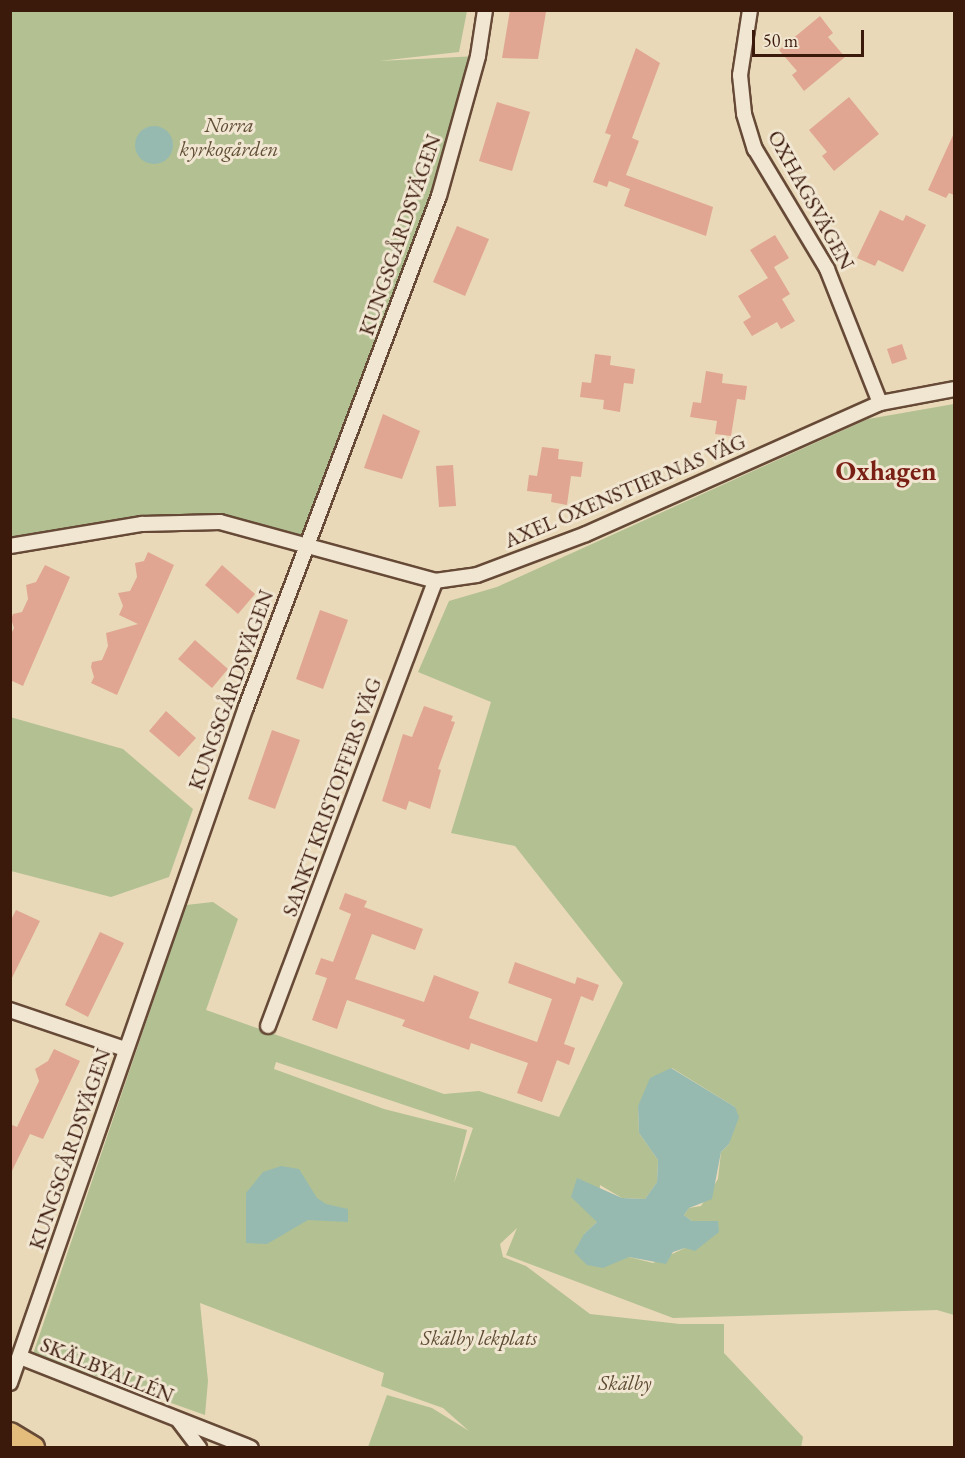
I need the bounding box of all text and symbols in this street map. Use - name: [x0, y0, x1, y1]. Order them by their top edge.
- scale bar: [755, 18, 868, 56]
- text: 50 m: [763, 29, 798, 52]
- park label: Norra kyrkogården: [180, 112, 278, 162]
- street label: OXHAGSVÄGEN: [762, 126, 860, 274]
- street label: KUNGSGÅRDSVÄGEN: [354, 131, 446, 339]
- street label: AXEL OXENSTIERNAS VÄG: [500, 429, 750, 553]
- district label: Oxhagen: [836, 455, 936, 487]
- street label: KUNGSGÅRDSVÄGEN: [183, 587, 279, 793]
- street label: SANKT KRISTOFFERS VÄG: [277, 674, 387, 920]
- street label: KUNGSGÅRDSVÄGEN: [24, 1045, 116, 1253]
- park label: Skälby lekplats: [421, 1325, 537, 1351]
- street label: SKÄLBYALLÉN: [37, 1332, 177, 1408]
- park label: Skälby: [599, 1370, 651, 1396]

